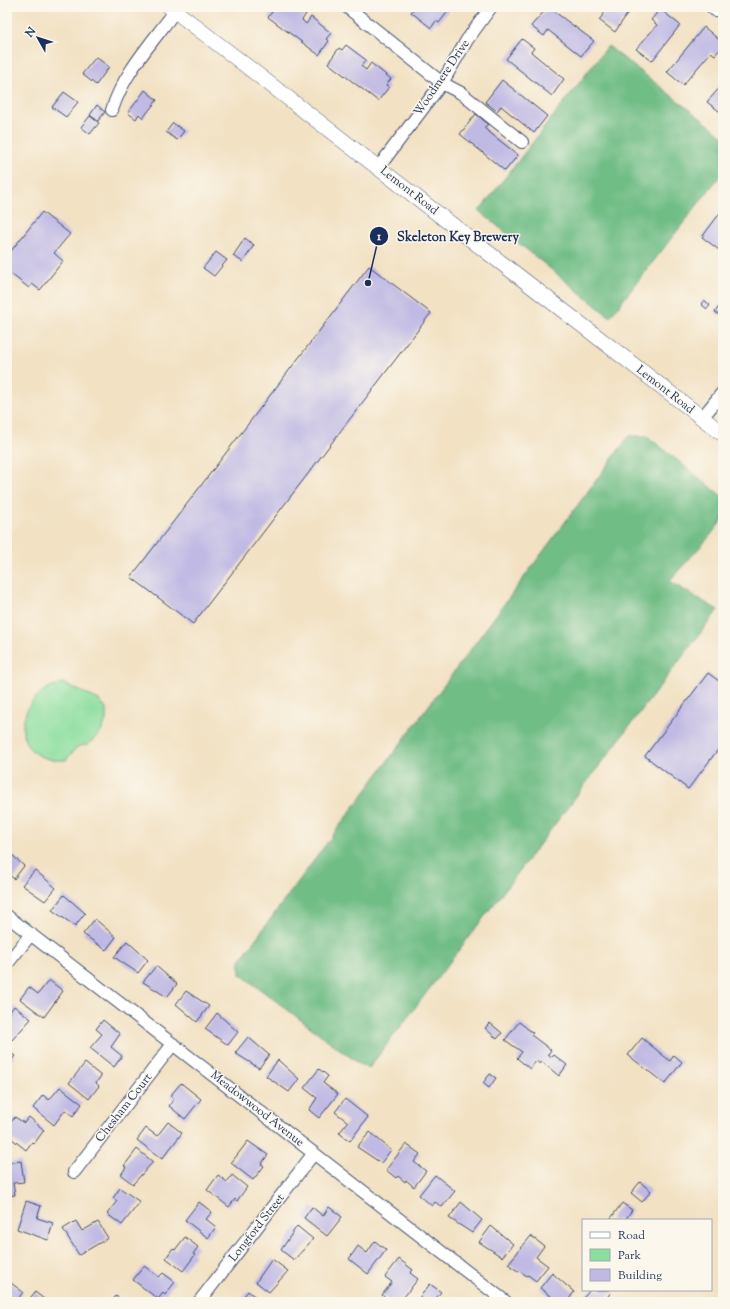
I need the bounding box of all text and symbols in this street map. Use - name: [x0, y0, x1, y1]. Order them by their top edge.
- north arrow: [18, 18, 58, 58]
- text: N: [21, 24, 40, 42]
- street label: Woodmere Drive: [410, 36, 475, 120]
- street label: Lemont Road: [376, 162, 442, 220]
- callout: Skeleton Key Brewery: [369, 224, 527, 249]
- text: 1: [376, 228, 382, 246]
- text: Skeleton Key Brewery: [397, 229, 519, 247]
- street label: Lemont Road: [632, 361, 698, 419]
- street label: Meadowwood Avenue: [206, 1067, 308, 1152]
- street label: Chesham Court: [91, 1070, 157, 1146]
- street label: Longford Street: [225, 1190, 289, 1266]
- legend: [582, 1219, 712, 1291]
- text: Road: [618, 1227, 645, 1245]
- text: Park: [618, 1247, 641, 1265]
- text: Building: [618, 1267, 662, 1285]

